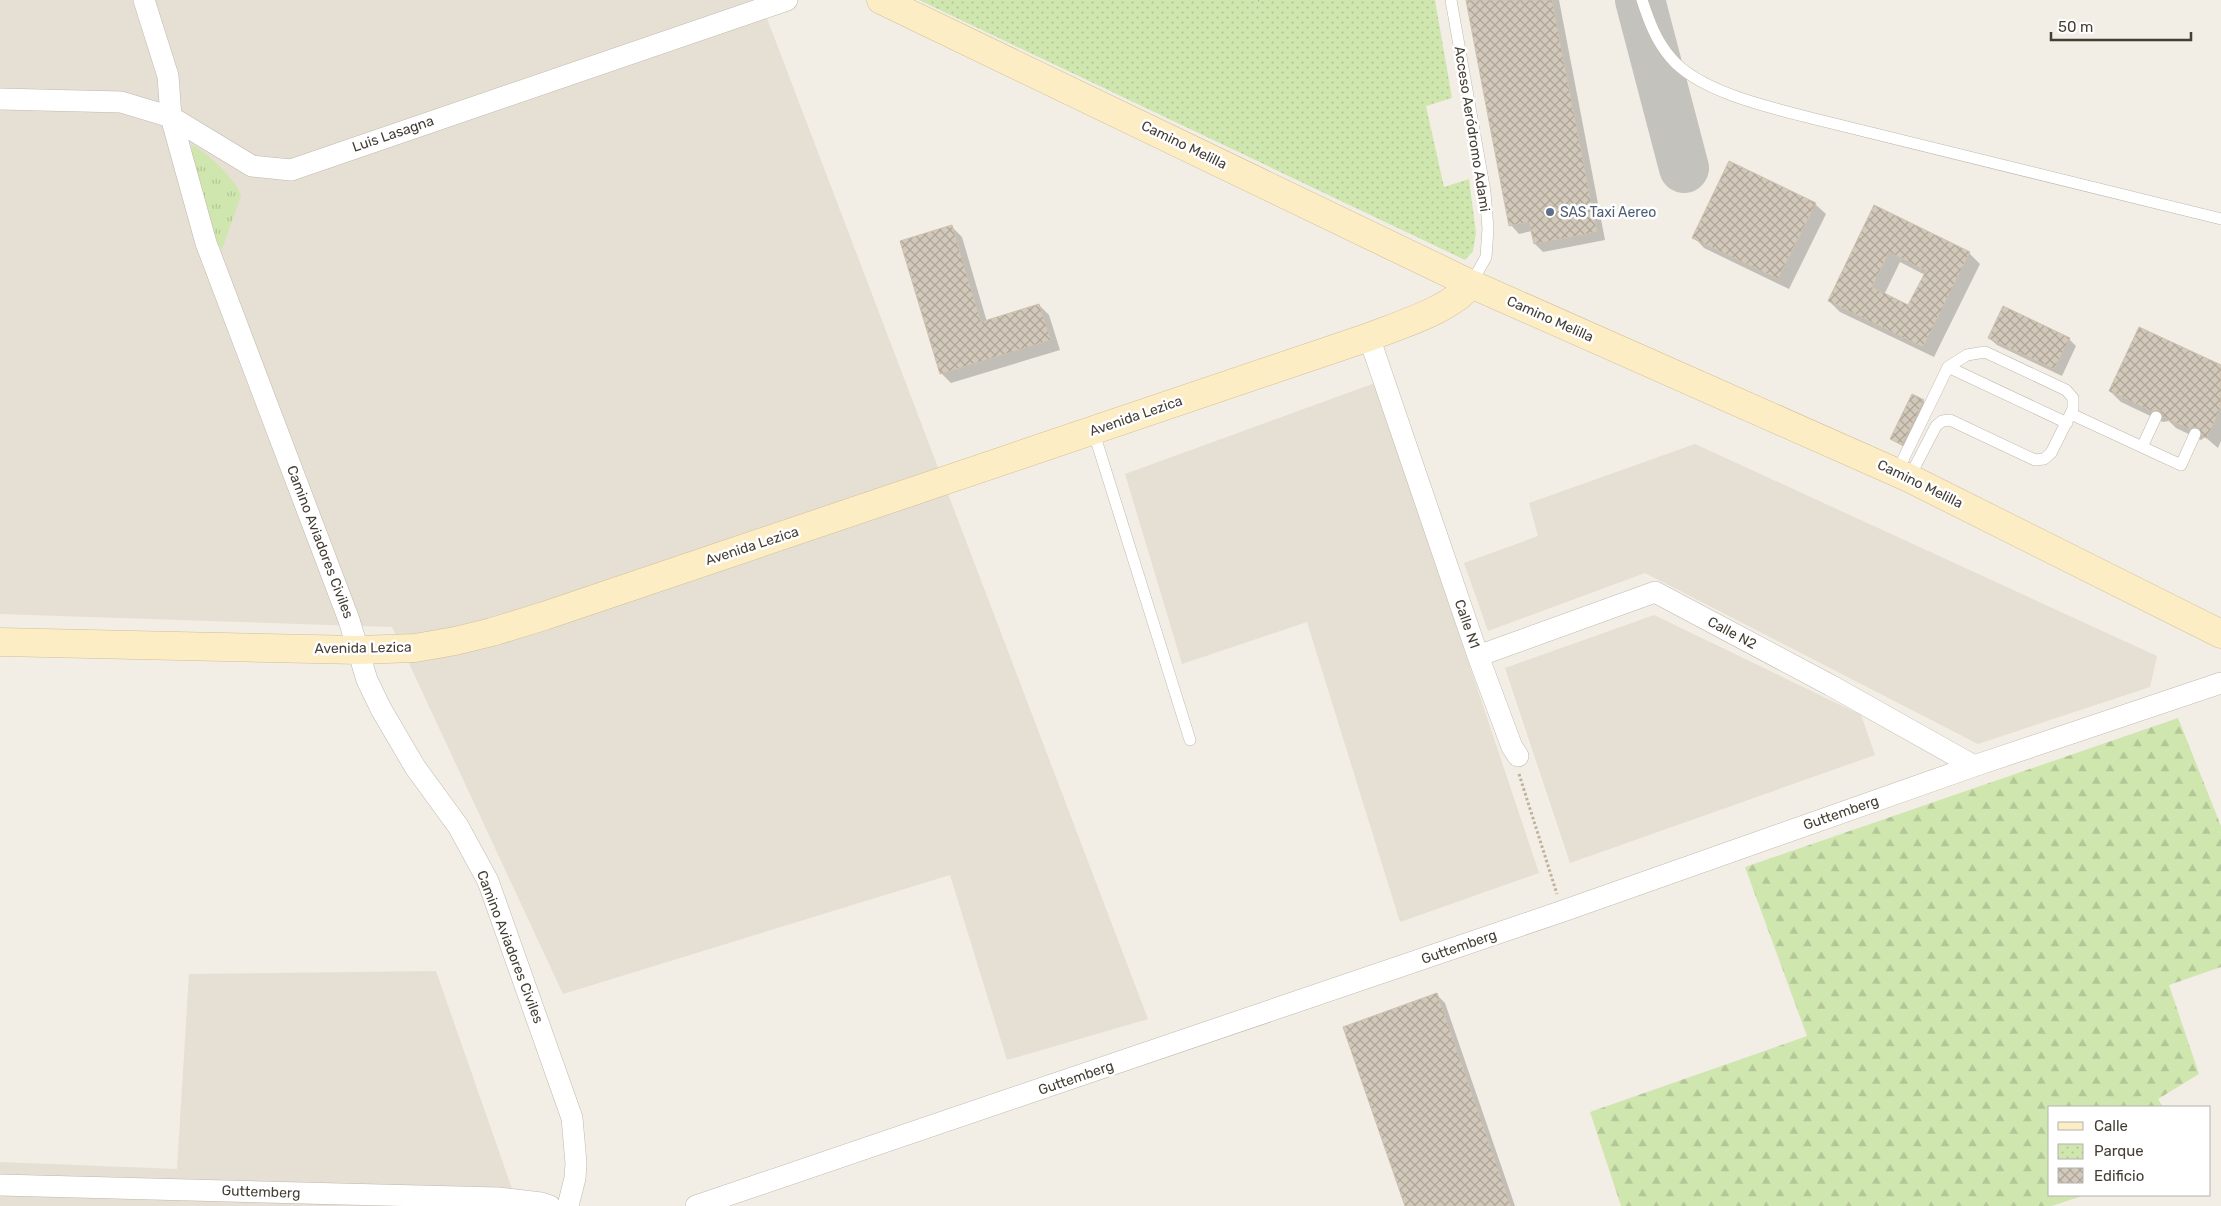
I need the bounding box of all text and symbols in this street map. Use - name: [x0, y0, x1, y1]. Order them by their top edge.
- scale bar: [2051, 10, 2191, 42]
- text: 50 m: [2058, 18, 2093, 36]
- street label: Acceso Aeródromo Adami: [1451, 45, 1493, 213]
- street label: Luis Lasagna: [350, 112, 436, 156]
- street label: Camino Melilla: [1138, 117, 1230, 173]
- place label: SAS Taxi Aereo: [1560, 204, 1656, 221]
- marker: SAS Taxi Aereo: [1544, 206, 1556, 218]
- street label: Camino Melilla: [1504, 292, 1596, 346]
- street label: Avenida Lezica: [1087, 392, 1185, 440]
- street label: Camino Melilla: [1874, 456, 1966, 512]
- street label: Camino Aviadores Civiles: [283, 463, 357, 621]
- street label: Avenida Lezica: [703, 523, 801, 569]
- street label: Calle N1: [1451, 597, 1483, 651]
- street label: Calle N2: [1705, 613, 1759, 653]
- street label: Avenida Lezica: [314, 639, 412, 657]
- street label: Guttemberg: [1801, 792, 1881, 834]
- street label: Camino Aviadores Civiles: [473, 868, 547, 1026]
- street label: Guttemberg: [1419, 926, 1499, 968]
- street label: Guttemberg: [1036, 1057, 1116, 1099]
- legend: [2048, 1106, 2211, 1196]
- text: Calle: [2094, 1117, 2128, 1135]
- text: Parque: [2094, 1142, 2144, 1160]
- text: Edificio: [2094, 1167, 2144, 1185]
- street label: Guttemberg: [221, 1182, 301, 1202]

